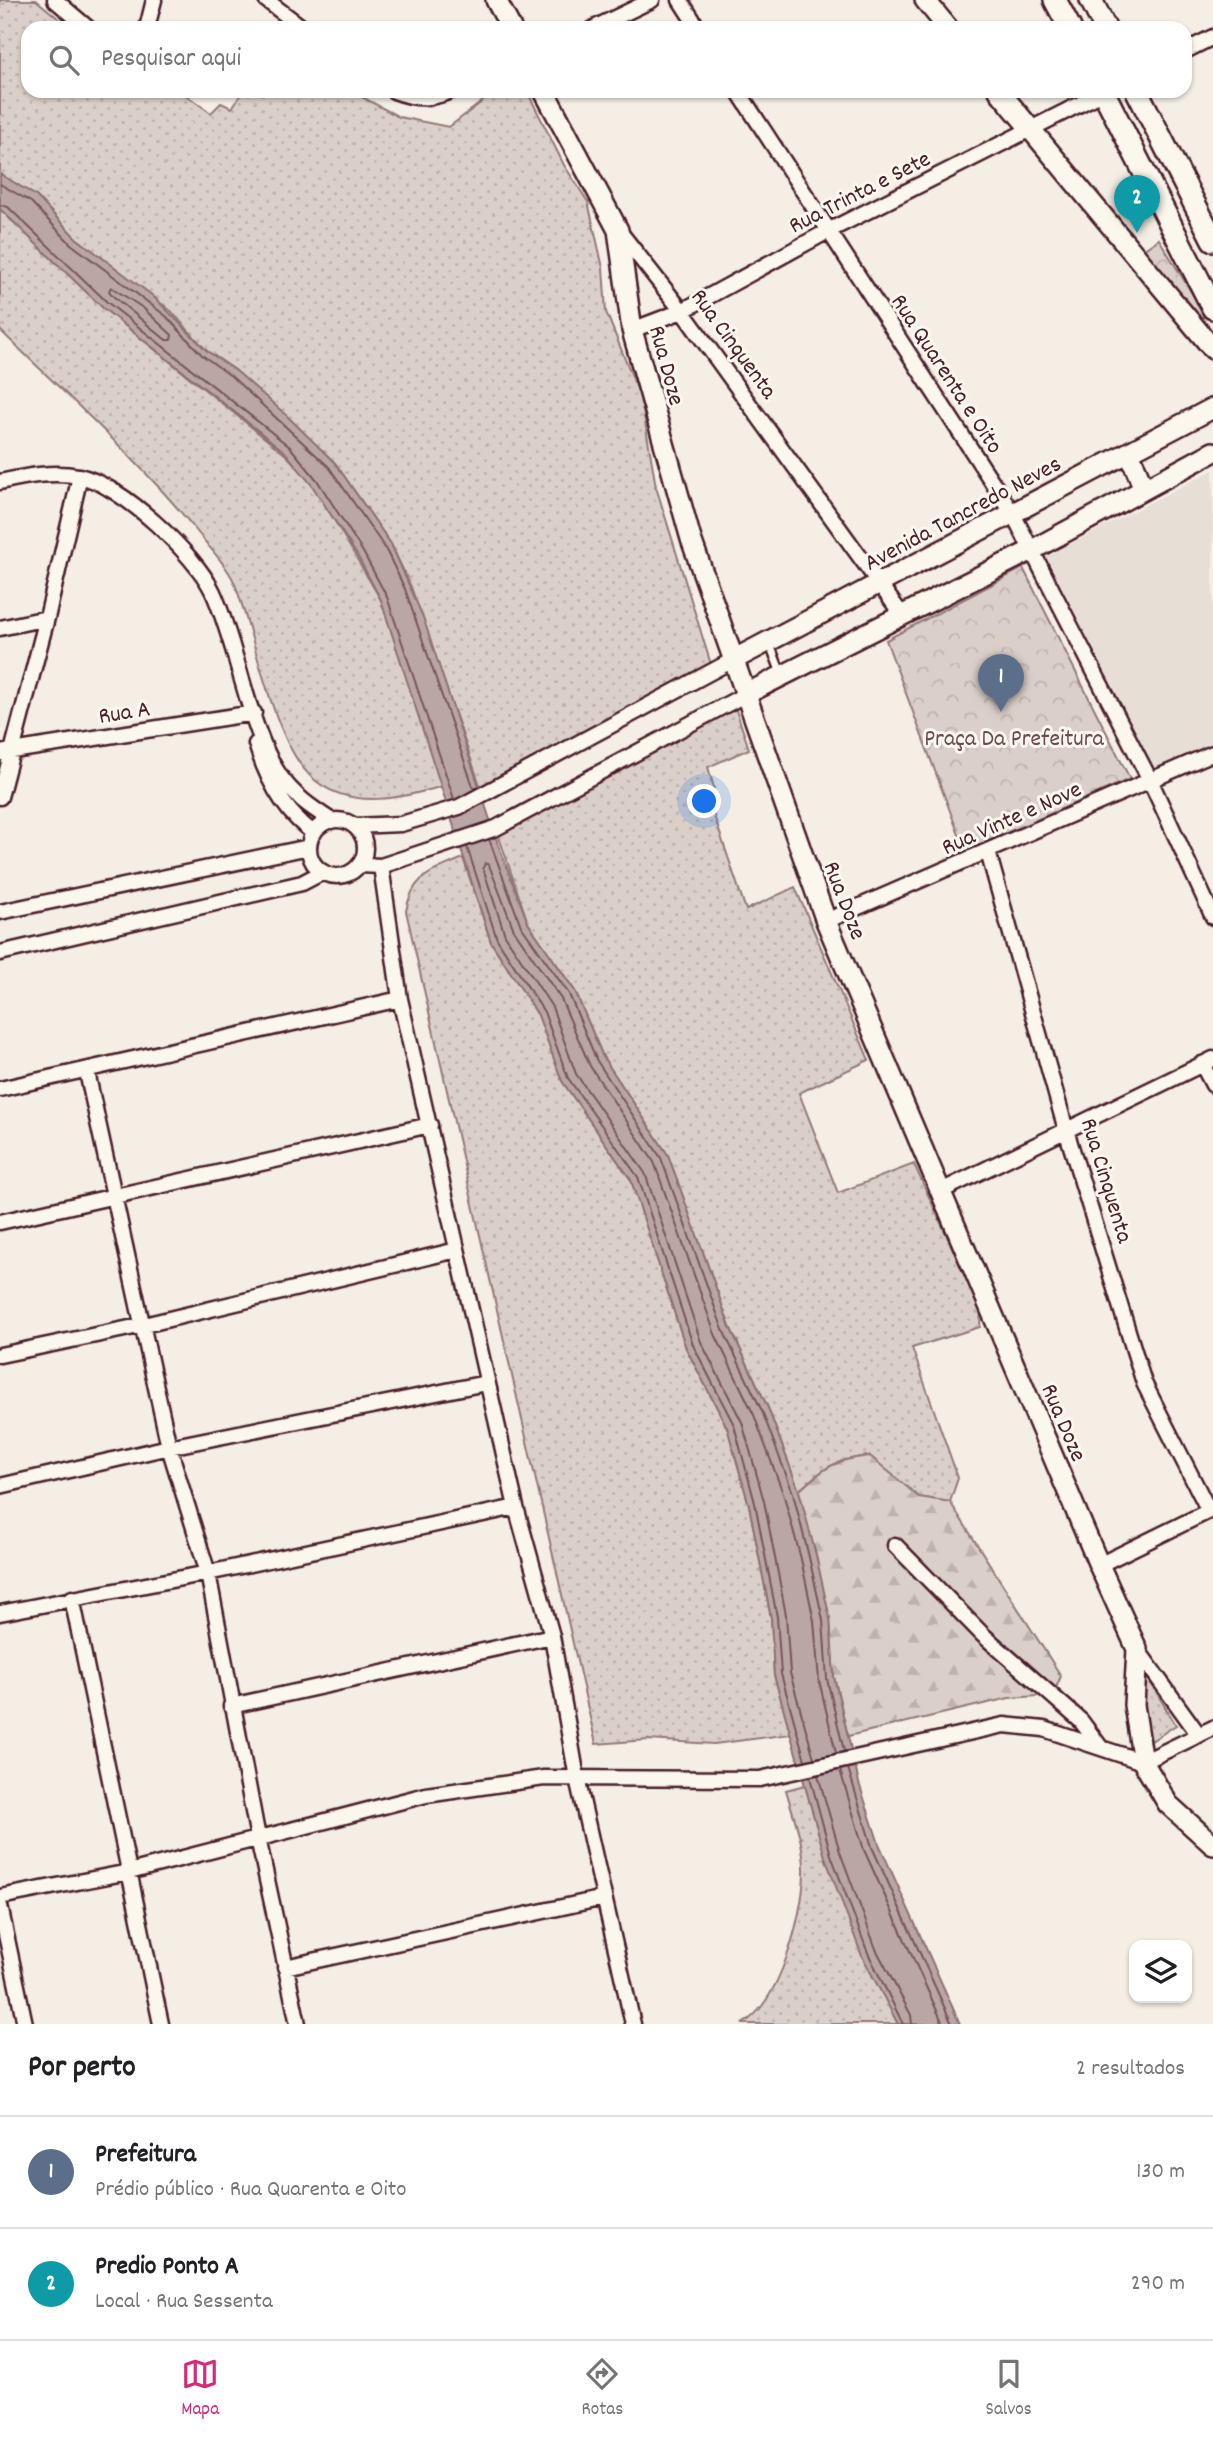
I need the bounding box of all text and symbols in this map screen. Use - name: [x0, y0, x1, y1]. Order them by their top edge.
- search box: [21, 21, 1192, 98]
- icon: search: [45, 41, 83, 79]
- text: Pesquisar aqui: [101, 41, 241, 78]
- street label: Rua Trinta e Sete: [784, 143, 937, 244]
- pin: 2: [1114, 175, 1160, 233]
- street label: Rua Cinquenta: [681, 283, 785, 407]
- street label: Rua Quarenta e Oito: [881, 288, 1010, 461]
- street label: Rua Doze: [638, 322, 692, 410]
- street label: Avenida Tancredo Neves: [859, 448, 1068, 581]
- pin: 1: [978, 654, 1024, 712]
- street label: Rua A: [96, 693, 153, 735]
- park label: Praça Da Prefeitura: [924, 723, 1105, 757]
- street label: Rua Vinte e Nove: [937, 774, 1088, 866]
- your location: [687, 784, 721, 818]
- street label: Rua Doze: [813, 857, 874, 945]
- street label: Rua Cinquenta: [1070, 1114, 1140, 1248]
- street label: Rua Doze: [1031, 1379, 1094, 1467]
- map controls: [1129, 1940, 1192, 2003]
- button: layers: [1129, 1940, 1192, 2003]
- text: Por perto: [28, 2048, 136, 2091]
- text: 2 resultados: [1076, 2053, 1185, 2086]
- text: Prefeitura: [95, 2137, 196, 2174]
- text: 1: [48, 2156, 54, 2189]
- text: 130 m: [1136, 2156, 1185, 2189]
- text: Prédio público · Rua Quarenta e Oito: [95, 2174, 406, 2207]
- text: Predio Ponto A: [95, 2249, 239, 2286]
- text: 2: [46, 2268, 56, 2301]
- text: 290 m: [1131, 2268, 1185, 2301]
- text: Local · Rua Sessenta: [95, 2286, 273, 2319]
- tab: Mapa: [181, 2355, 219, 2424]
- tab: Rotas: [582, 2355, 623, 2424]
- tab: Salvos: [986, 2355, 1032, 2424]

